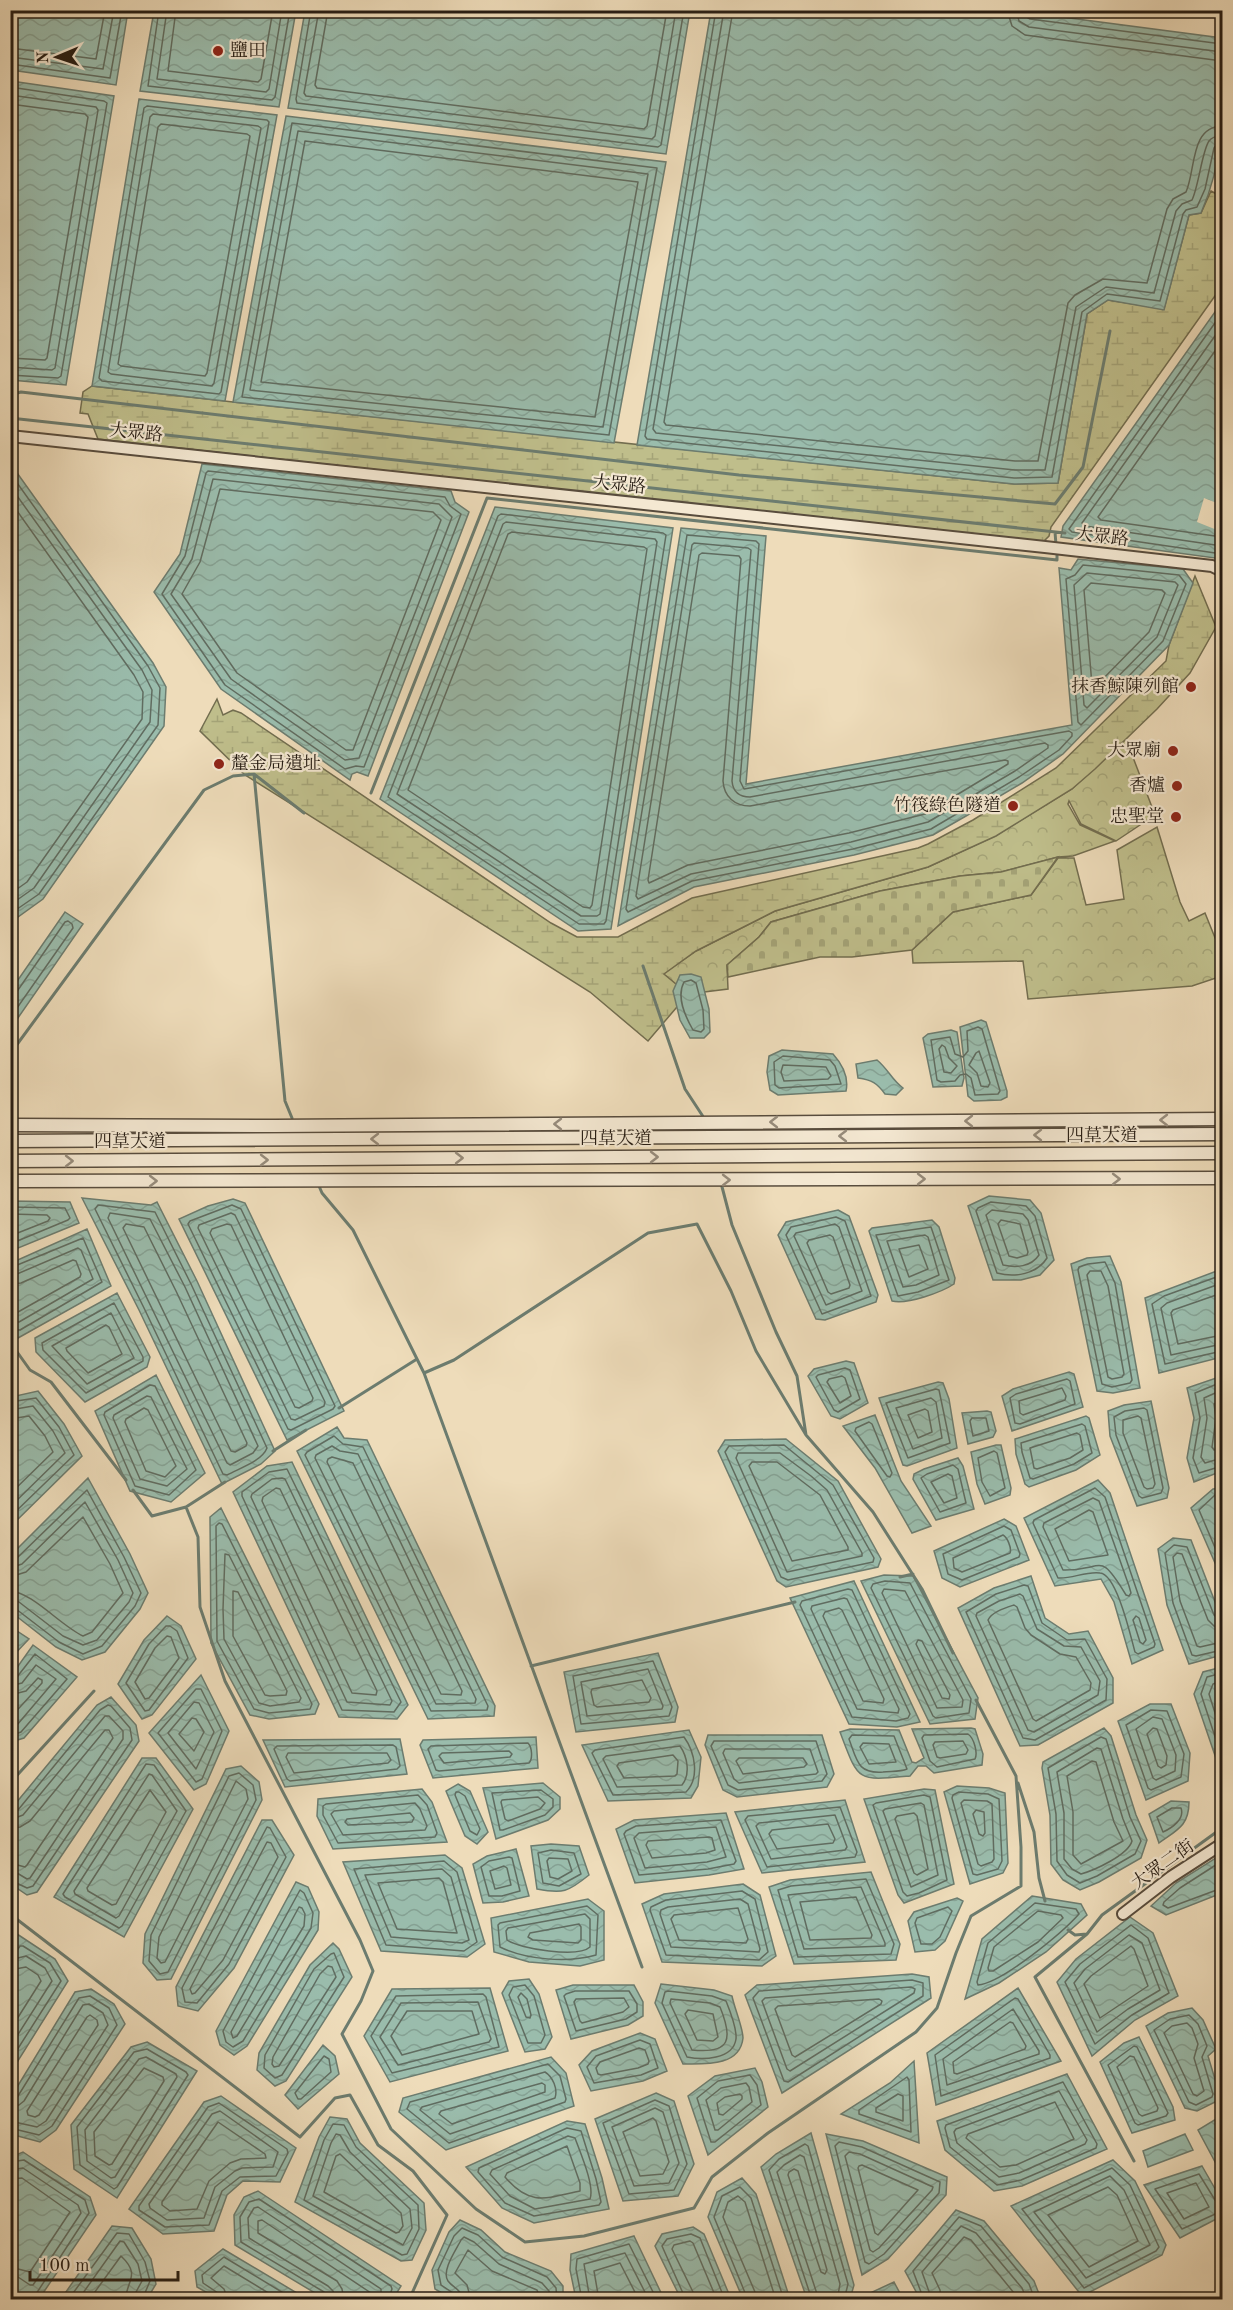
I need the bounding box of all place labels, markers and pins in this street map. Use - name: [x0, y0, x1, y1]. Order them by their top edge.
- place label: 鹽田: [230, 40, 266, 60]
- marker: 鹽田: [211, 44, 225, 58]
- place label: 抹香鯨陳列館: [1071, 676, 1179, 696]
- marker: 抹香鯨陳列館: [1184, 680, 1198, 694]
- place label: 大眾廟: [1107, 740, 1161, 760]
- marker: 大眾廟: [1166, 744, 1180, 758]
- place label: 釐金局遺址: [231, 753, 321, 773]
- marker: 釐金局遺址: [212, 757, 226, 771]
- place label: 香爐: [1129, 775, 1165, 795]
- marker: 香爐: [1170, 779, 1184, 793]
- place label: 竹筏綠色隧道: [893, 795, 1001, 815]
- marker: 竹筏綠色隧道: [1006, 799, 1020, 813]
- place label: 忠聖堂: [1110, 806, 1164, 826]
- marker: 忠聖堂: [1169, 810, 1183, 824]

